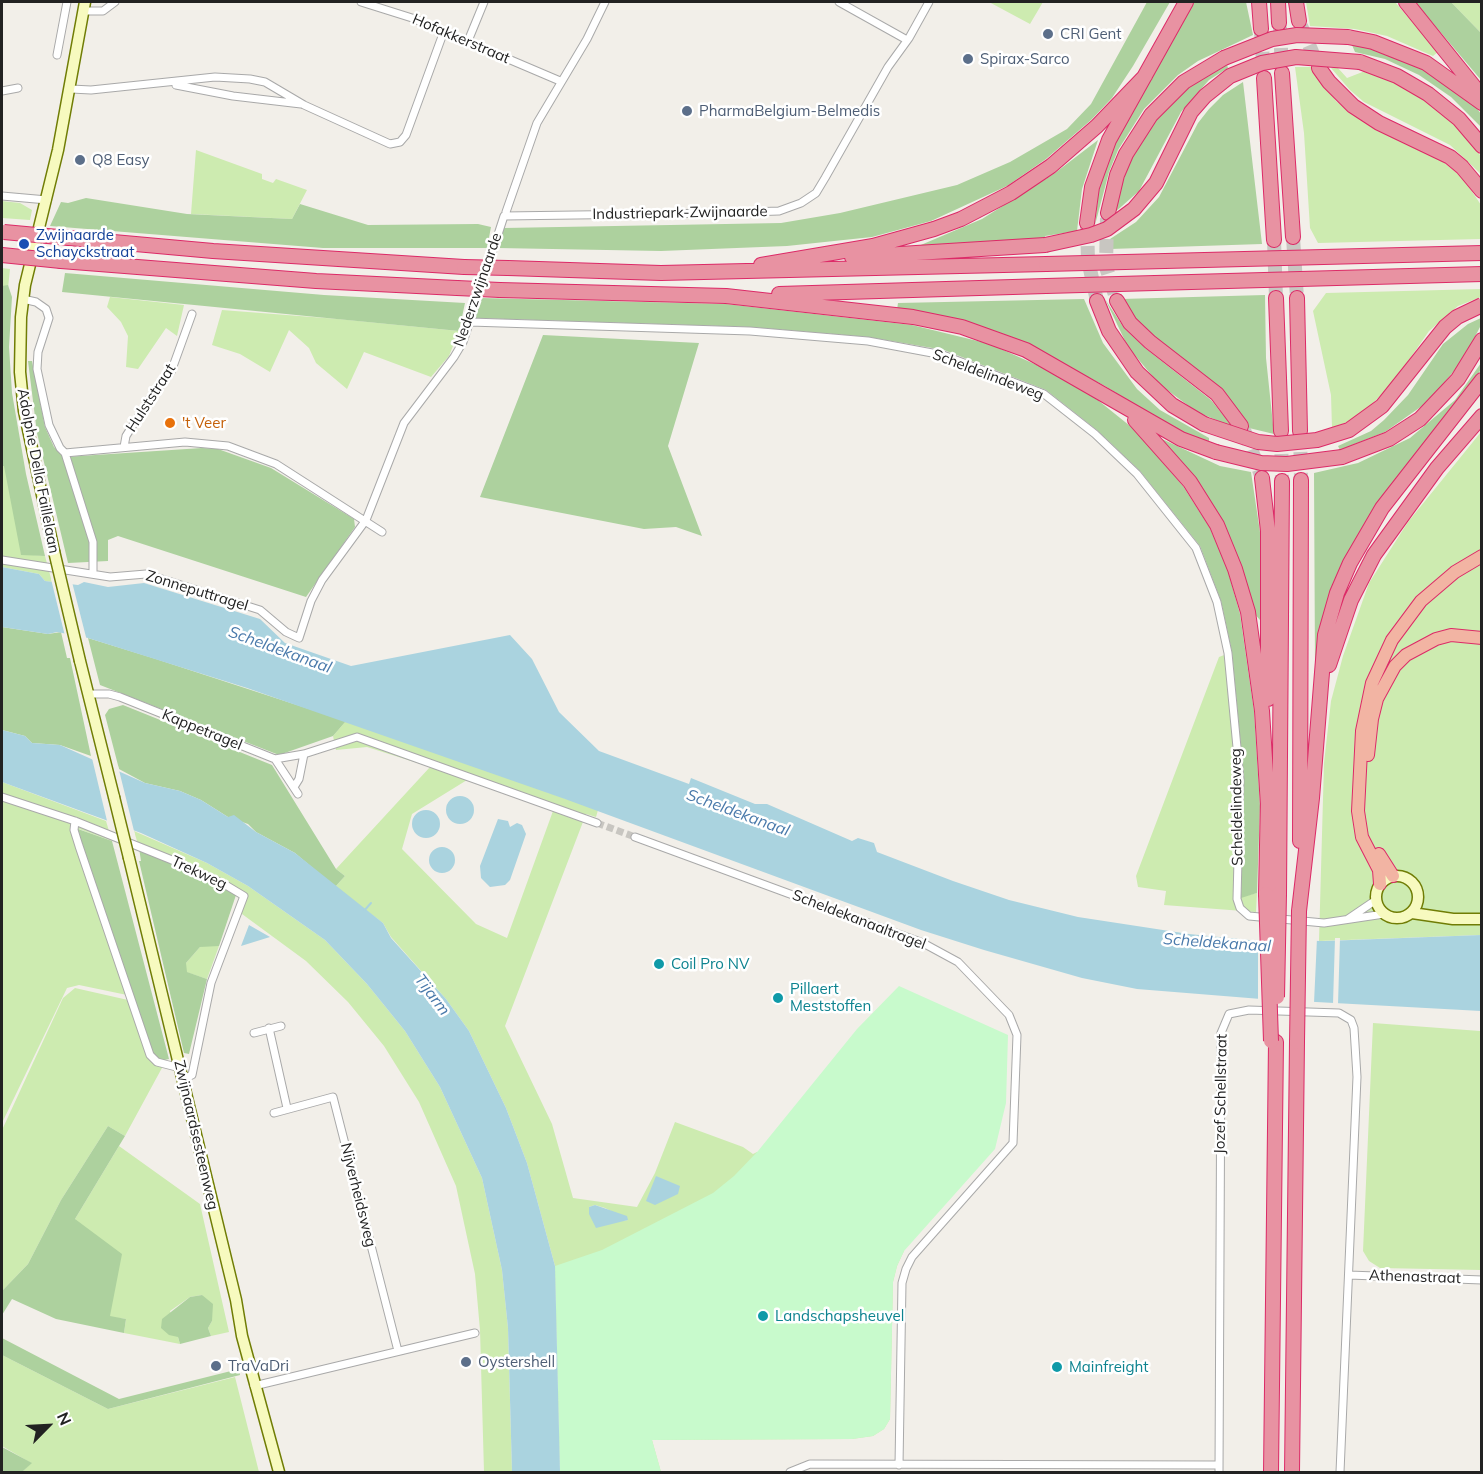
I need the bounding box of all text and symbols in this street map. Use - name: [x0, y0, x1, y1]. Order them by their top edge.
- street label: Hofakkerstraat: [410, 10, 512, 68]
- place label: CRI Gent: [1060, 25, 1122, 43]
- marker: CRI Gent: [1041, 27, 1055, 41]
- place label: Spirax-Sarco: [980, 50, 1070, 68]
- marker: Spirax-Sarco: [961, 52, 975, 66]
- place label: PharmaBelgium-Belmedis: [699, 102, 880, 120]
- marker: PharmaBelgium-Belmedis: [680, 104, 694, 118]
- place label: Q8 Easy: [92, 151, 149, 169]
- marker: Q8 Easy: [73, 153, 87, 167]
- street label: Industriepark-Zwijnaarde: [592, 202, 768, 224]
- place label: Zwijnaarde Schayckstraat: [36, 226, 135, 261]
- street label: Nederzwijnaarde: [450, 231, 506, 349]
- marker: Zwijnaarde Schayckstraat: [17, 237, 31, 251]
- street label: Scheldelindeweg: [930, 346, 1046, 404]
- street label: Hulststraat: [122, 361, 180, 435]
- street label: Adolphe Della Faillelaan: [13, 387, 63, 555]
- place label: 't Veer: [182, 414, 226, 432]
- marker: 't Veer: [163, 416, 177, 430]
- street label: Zonneputtragel: [144, 567, 250, 615]
- water label: Scheldekanaal: [226, 622, 334, 678]
- street label: Kappetragel: [159, 706, 245, 754]
- street label: Scheldelindeweg: [1227, 748, 1247, 866]
- water label: Scheldekanaal: [684, 785, 792, 841]
- street label: Trekweg: [168, 852, 230, 894]
- street label: Scheldekanaaltragel: [790, 886, 928, 954]
- water label: Scheldekanaal: [1162, 930, 1272, 956]
- place label: Coil Pro NV: [671, 955, 749, 973]
- marker: Coil Pro NV: [652, 957, 666, 971]
- water label: Tijarm: [410, 971, 454, 1019]
- place label: Pillaert Meststoffen: [790, 980, 871, 1015]
- marker: Pillaert Meststoffen: [771, 991, 785, 1005]
- street label: Jozef Schellstraat: [1211, 1034, 1231, 1154]
- street label: Zwijnaardsesteenweg: [170, 1058, 222, 1212]
- street label: Nijverheidsweg: [336, 1141, 380, 1249]
- street label: Athenastraat: [1369, 1266, 1461, 1288]
- place label: Landschapsheuvel: [775, 1307, 904, 1325]
- marker: Landschapsheuvel: [756, 1309, 770, 1323]
- place label: Oystershell: [478, 1353, 555, 1371]
- marker: Oystershell: [459, 1355, 473, 1369]
- place label: TraVaDri: [228, 1357, 289, 1375]
- place label: Mainfreight: [1069, 1358, 1148, 1376]
- marker: TraVaDri: [209, 1359, 223, 1373]
- marker: Mainfreight: [1050, 1360, 1064, 1374]
- north arrow: [18, 1396, 78, 1456]
- text: N: [53, 1409, 76, 1428]

